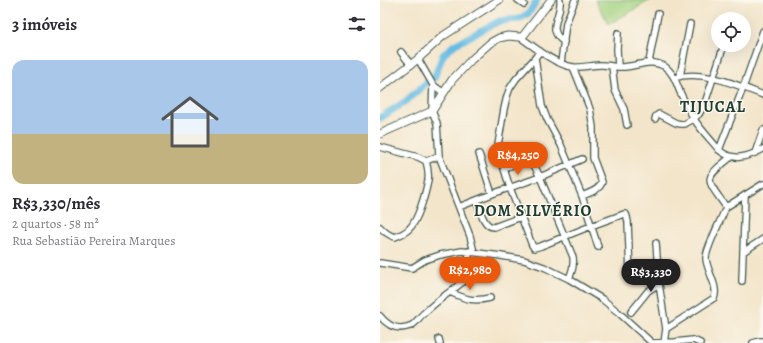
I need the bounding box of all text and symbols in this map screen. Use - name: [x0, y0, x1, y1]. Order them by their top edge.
- map controls: [711, 12, 751, 52]
- button: locate: [711, 12, 751, 52]
- text: 3 imóveis: [12, 13, 77, 36]
- icon: filters: [346, 13, 368, 35]
- icon: home: [154, 86, 226, 158]
- district label: TIJUCAL: [680, 96, 746, 118]
- pin: R$4,250: [481, 142, 555, 176]
- text: R$4,250: [497, 146, 539, 163]
- text: R$3,330/mês: [12, 192, 101, 215]
- district label: DOM SILVÉRIO: [474, 200, 592, 222]
- text: 2 quartos · 58 m²: [12, 215, 99, 232]
- text: Rua Sebastião Pereira Marques: [12, 232, 175, 249]
- pin: R$2,980: [433, 257, 507, 291]
- pin: R$3,330: [614, 259, 688, 293]
- text: R$2,980: [449, 261, 491, 278]
- text: R$3,330: [630, 263, 672, 280]

